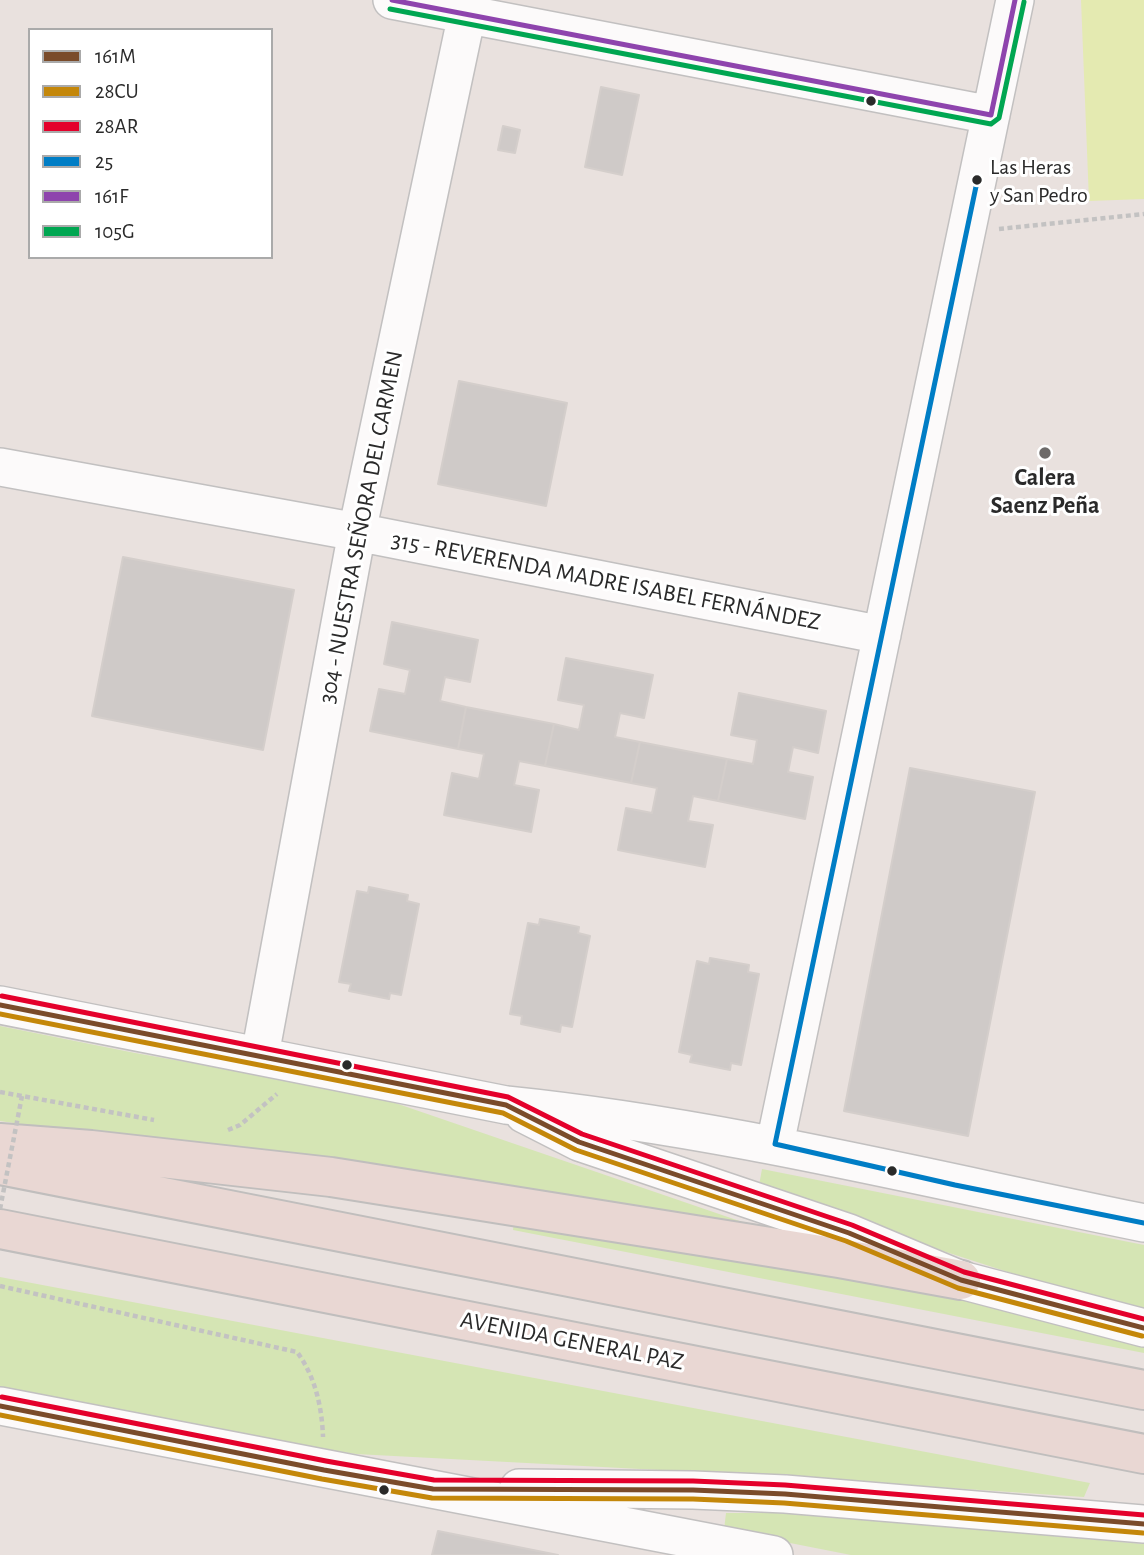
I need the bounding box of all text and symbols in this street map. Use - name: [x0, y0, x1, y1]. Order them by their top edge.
- legend: [28, 28, 273, 259]
- text: 161M: [95, 46, 136, 67]
- text: 28CU: [95, 81, 139, 102]
- unlabelled marker: [864, 94, 878, 108]
- text: 28AR: [95, 116, 138, 137]
- text: 25: [95, 151, 113, 172]
- place label: Las Heras y San Pedro: [990, 154, 1088, 206]
- marker: Las Heras y San Pedro: [970, 173, 984, 187]
- text: 161F: [95, 186, 128, 207]
- text: 105G: [95, 221, 135, 242]
- street label: 304 - NUESTRA SEÑORA DEL CARMEN: [313, 348, 409, 706]
- marker: Calera Saenz Peña: [1037, 445, 1053, 461]
- place label: Calera Saenz Peña: [990, 464, 1100, 520]
- street label: 315 - REVERENDA MADRE ISABEL FERNÁNDEZ: [389, 525, 823, 637]
- unlabelled marker: [340, 1058, 354, 1072]
- unlabelled marker: [885, 1164, 899, 1178]
- street label: AVENIDA GENERAL PAZ: [458, 1305, 686, 1377]
- unlabelled marker: [377, 1483, 391, 1497]

